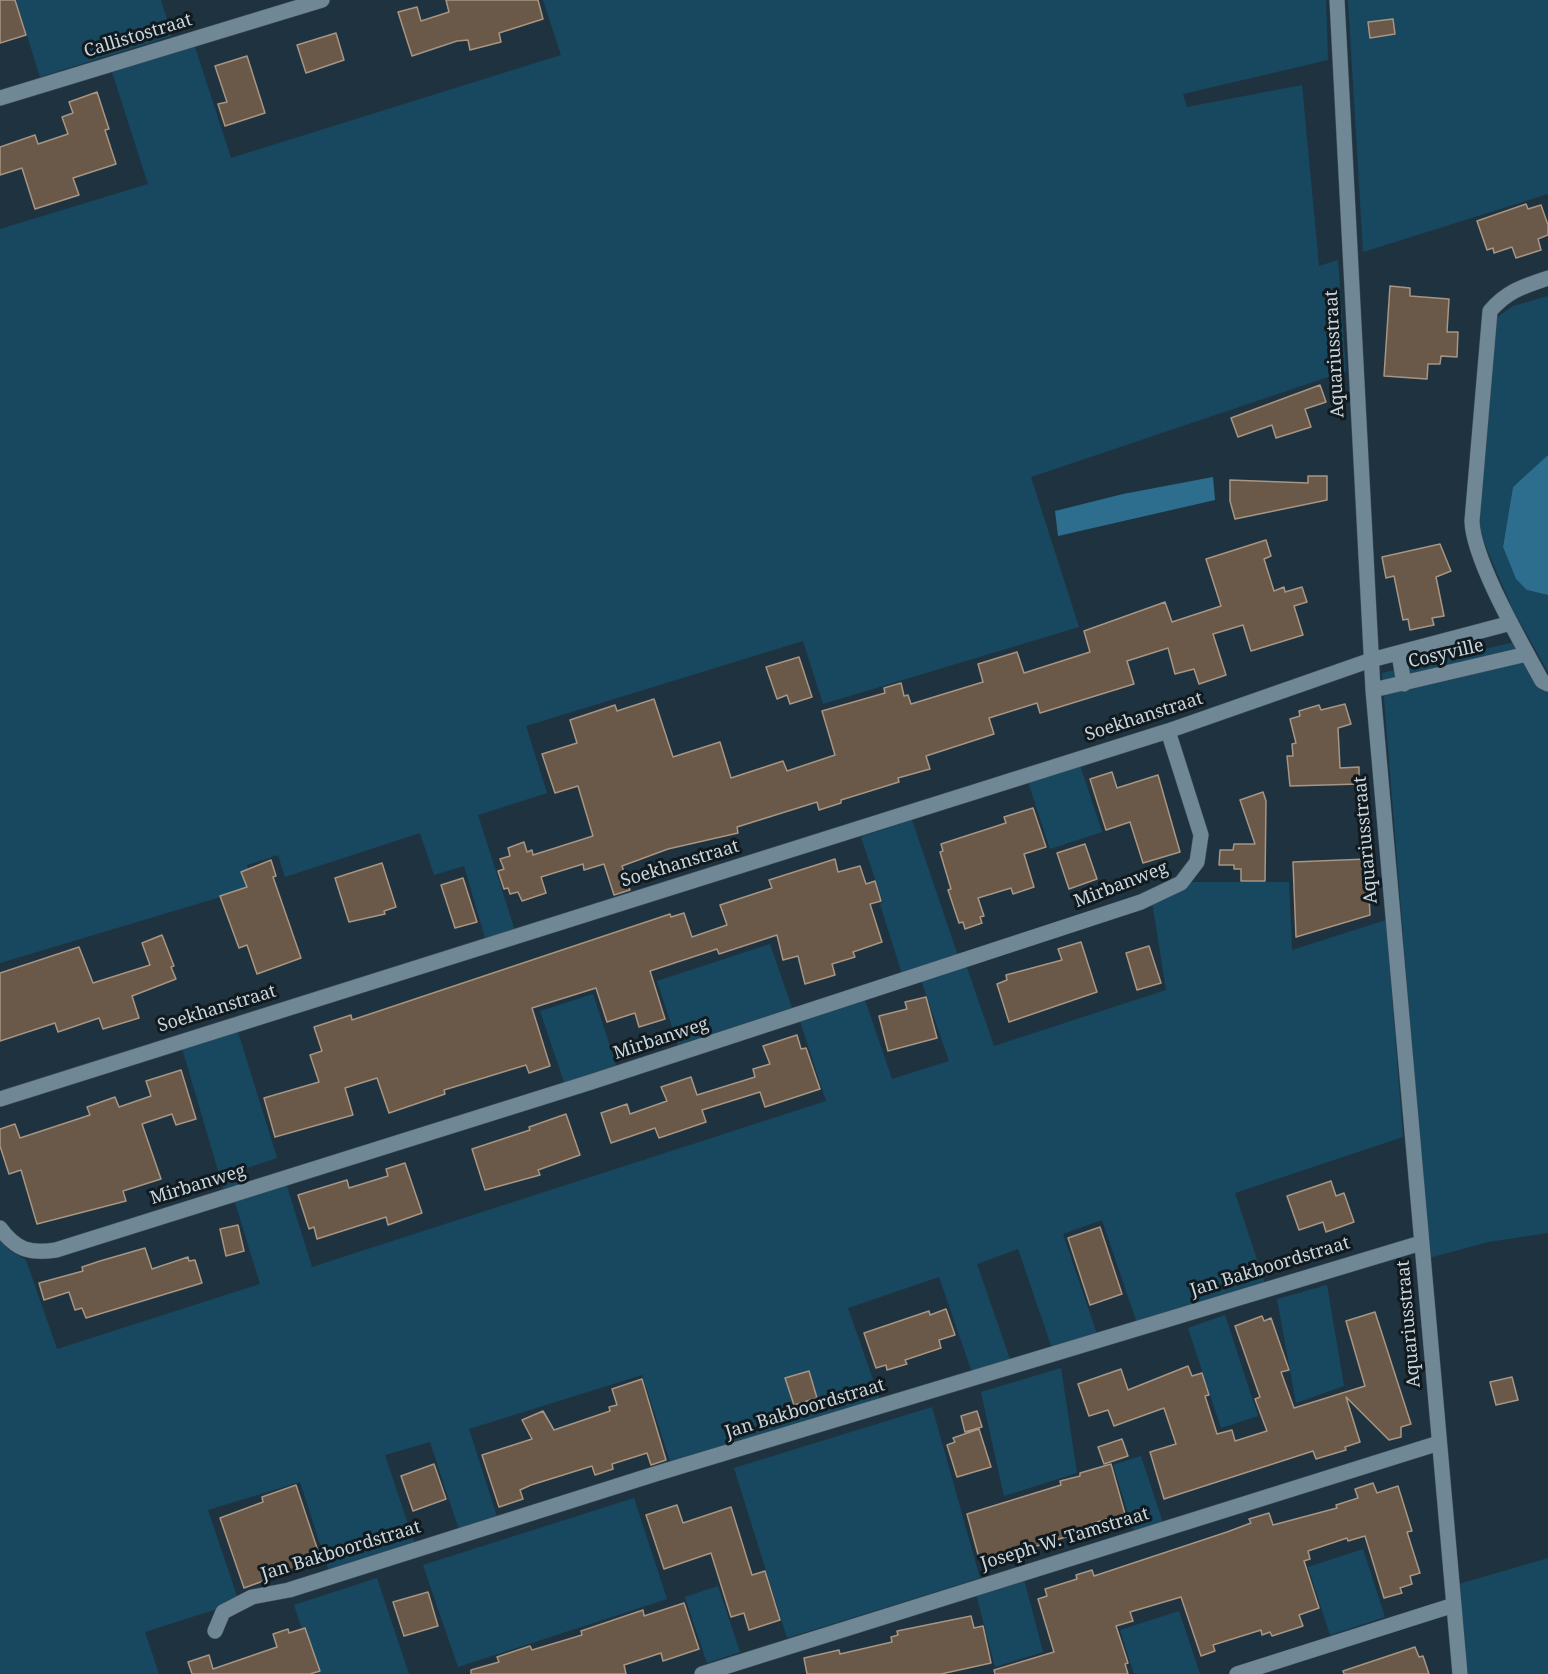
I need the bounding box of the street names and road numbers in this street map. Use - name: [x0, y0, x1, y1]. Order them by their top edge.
- street label: Callistostraat: [81, 9, 195, 63]
- street label: Aquariusstraat: [1321, 290, 1349, 418]
- street label: Cosyville: [1406, 635, 1486, 673]
- street label: Soekhanstraat: [1082, 688, 1206, 746]
- street label: Aquariusstraat: [1350, 775, 1382, 905]
- street label: Soekhanstraat: [618, 836, 742, 892]
- street label: Mirbanweg: [1071, 857, 1171, 913]
- street label: Soekhanstraat: [155, 981, 279, 1037]
- street label: Mirbanweg: [611, 1013, 711, 1065]
- street label: Mirbanweg: [148, 1160, 248, 1210]
- street label: Jan Bakboordstraat: [1188, 1232, 1352, 1302]
- street label: Aquariusstraat: [1393, 1259, 1425, 1389]
- street label: Jan Bakboordstraat: [723, 1374, 887, 1444]
- street label: Joseph W. Tamstraat: [978, 1503, 1152, 1575]
- street label: Jan Bakboordstraat: [259, 1516, 423, 1586]

